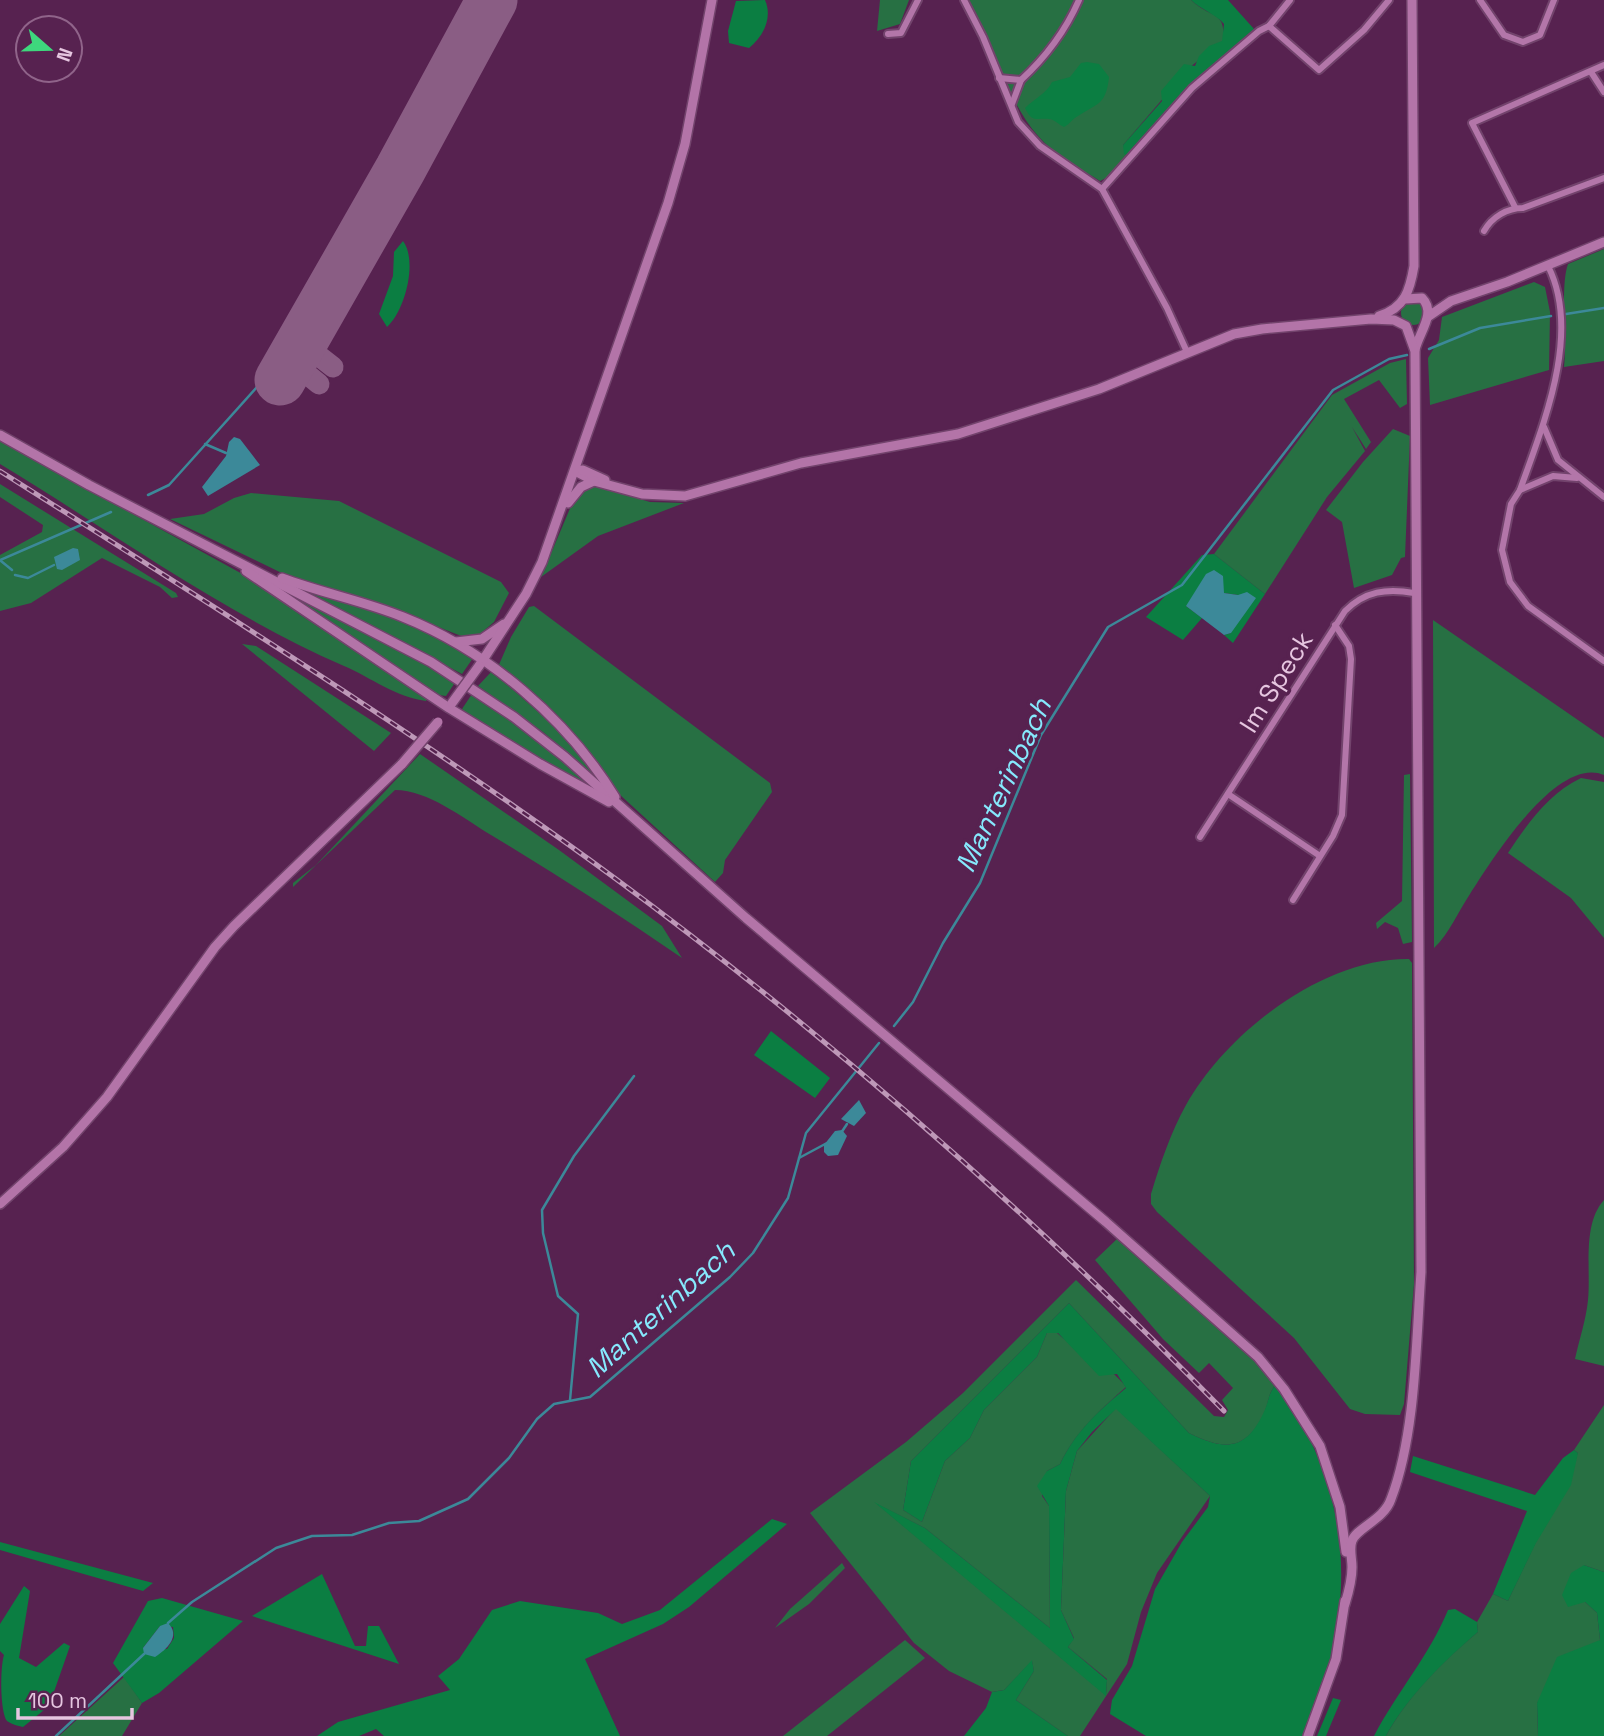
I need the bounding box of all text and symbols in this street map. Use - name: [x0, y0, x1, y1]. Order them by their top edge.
- north arrow: [14, 14, 84, 84]
- text: N: [51, 44, 78, 65]
- street label: Im Speck: [1232, 625, 1320, 739]
- water label: Manterinbach: [947, 691, 1059, 878]
- water label: Manterinbach: [578, 1232, 743, 1385]
- scale bar: [18, 1676, 131, 1720]
- text: 100 m: [28, 1687, 87, 1714]

